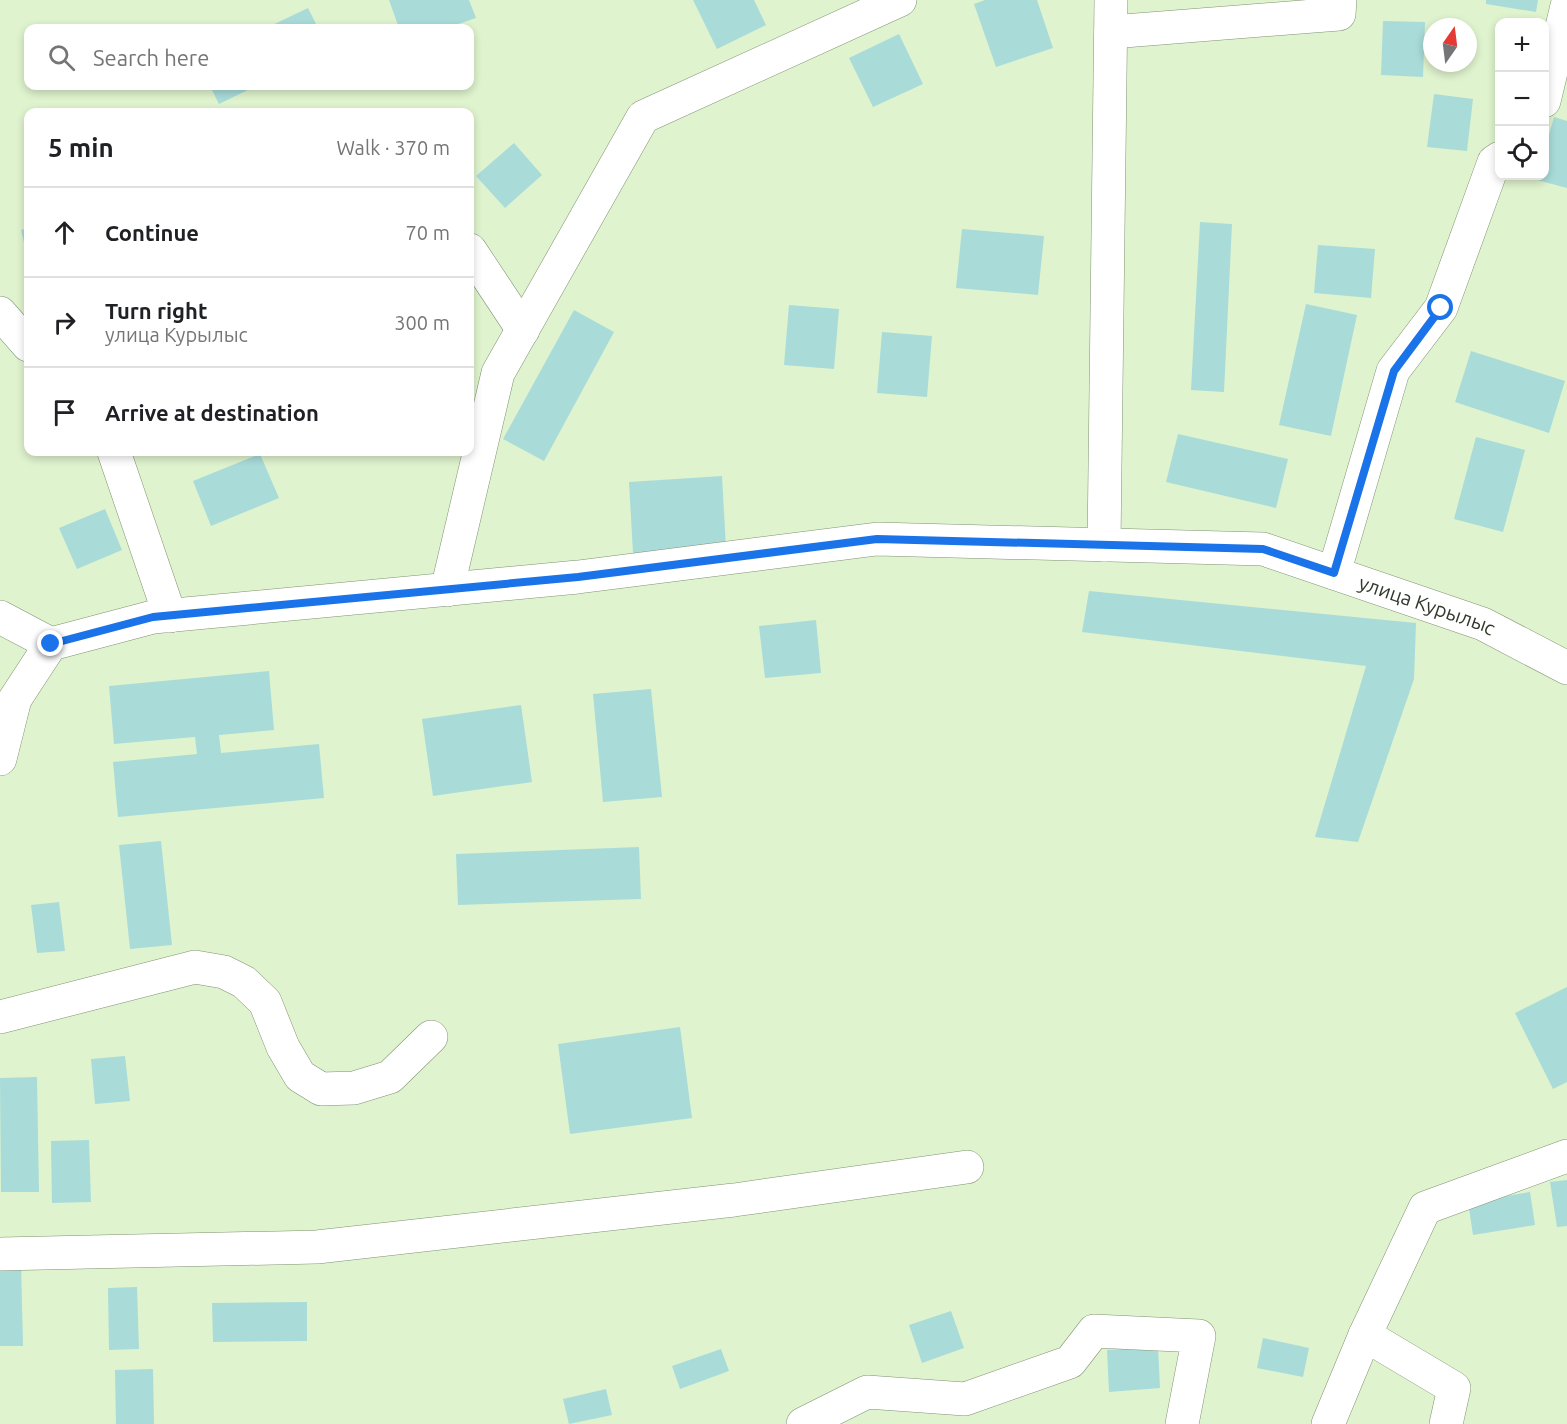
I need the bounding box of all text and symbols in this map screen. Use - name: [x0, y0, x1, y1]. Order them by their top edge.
- north arrow: [1423, 18, 1477, 72]
- map controls: [1495, 18, 1549, 180]
- button: +: [1495, 18, 1549, 72]
- search box: [24, 24, 474, 90]
- icon: search: [45, 41, 78, 74]
- text: Search here: [93, 45, 209, 70]
- button: −: [1495, 72, 1549, 126]
- button: locate: [1495, 126, 1549, 180]
- text: 5 min: [48, 133, 114, 162]
- text: Walk · 370 m: [337, 136, 450, 159]
- icon: ahead: [48, 216, 81, 249]
- text: Continue: [105, 220, 199, 245]
- text: 70 m: [406, 221, 450, 244]
- route start: [1427, 294, 1453, 320]
- text: Turn right: [105, 298, 207, 323]
- icon: right: [48, 306, 81, 339]
- text: 300 m: [394, 311, 450, 334]
- text: улица Курылыс: [105, 323, 248, 346]
- icon: arrive: [48, 396, 81, 429]
- text: Arrive at destination: [105, 400, 319, 425]
- street label: улица Курылыс: [1356, 571, 1500, 640]
- route end: [37, 630, 63, 656]

